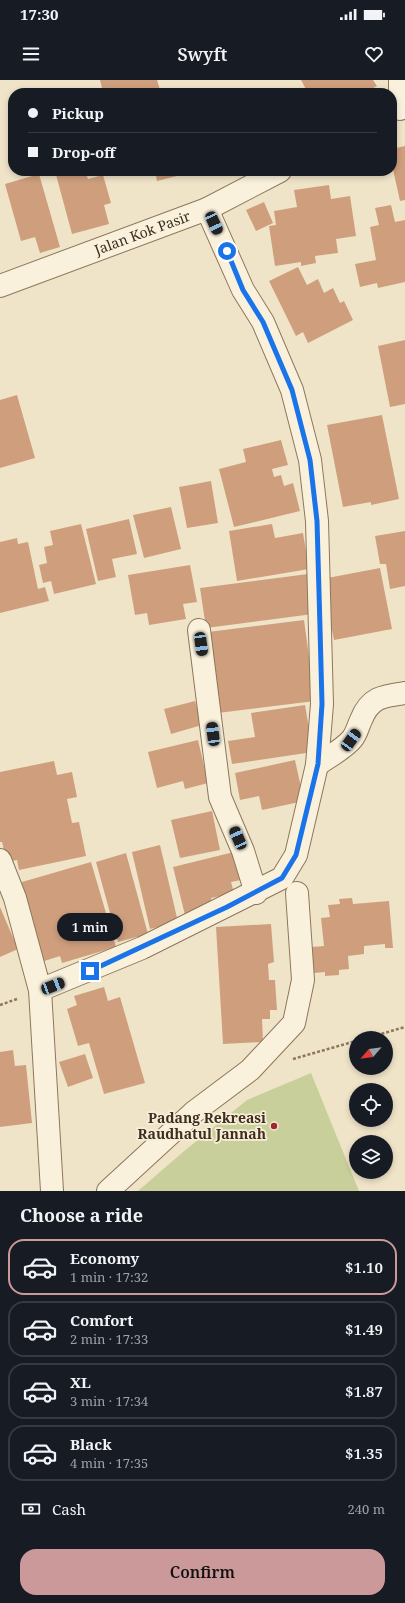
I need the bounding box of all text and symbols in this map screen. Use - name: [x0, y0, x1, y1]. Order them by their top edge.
- text: 17:30: [20, 4, 58, 24]
- text: Swyft: [178, 42, 227, 66]
- icon: menu: [20, 43, 42, 65]
- icon: heart: [363, 43, 385, 65]
- text: Pickup: [52, 103, 104, 123]
- text: Drop-off: [52, 142, 116, 162]
- street label: Jalan Kok Pasir: [91, 206, 193, 259]
- car: [203, 210, 225, 236]
- route start: [218, 242, 236, 260]
- car: [193, 631, 209, 657]
- car: [206, 721, 220, 747]
- car: [339, 727, 363, 753]
- car: [228, 825, 248, 851]
- callout: 1 min: [57, 913, 123, 941]
- text: 1 min: [72, 918, 108, 936]
- route end: [81, 962, 99, 980]
- car: [40, 976, 66, 996]
- north arrow: [349, 1031, 393, 1075]
- map controls: [349, 1031, 393, 1179]
- button: locate: [349, 1083, 393, 1127]
- place label: Padang Rekreasi Raudhatul Jannah: [138, 1108, 266, 1143]
- marker: Padang Rekreasi Raudhatul Jannah: [269, 1121, 279, 1131]
- button: layers: [349, 1135, 393, 1179]
- text: Choose a ride: [20, 1203, 143, 1227]
- text: Economy: [70, 1248, 139, 1268]
- icon: car: [22, 1249, 58, 1285]
- text: $1.10: [345, 1257, 383, 1277]
- text: 1 min · 17:32: [70, 1268, 148, 1286]
- text: Comfort: [70, 1310, 133, 1330]
- icon: car: [22, 1311, 58, 1347]
- text: $1.49: [345, 1319, 383, 1339]
- text: 2 min · 17:33: [70, 1330, 148, 1348]
- text: XL: [70, 1372, 91, 1392]
- icon: car: [22, 1373, 58, 1409]
- text: $1.87: [345, 1381, 383, 1401]
- text: 3 min · 17:34: [70, 1392, 148, 1410]
- text: Black: [70, 1434, 112, 1454]
- icon: car: [22, 1435, 58, 1471]
- text: $1.35: [345, 1443, 383, 1463]
- text: 4 min · 17:35: [70, 1454, 148, 1472]
- icon: cash: [20, 1498, 42, 1520]
- text: Cash: [52, 1499, 86, 1519]
- text: 240 m: [348, 1500, 385, 1518]
- button: Confirm: [20, 1549, 385, 1595]

